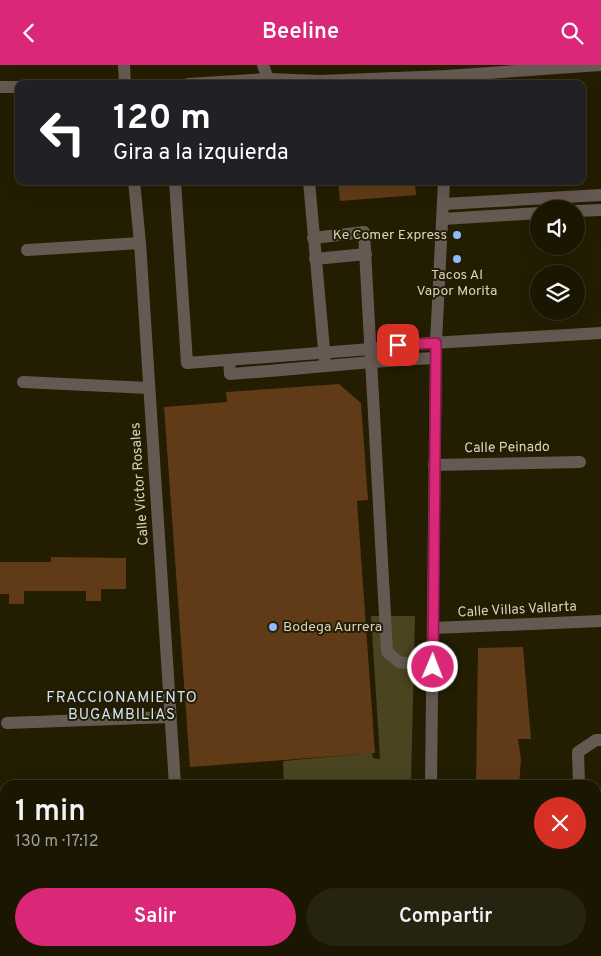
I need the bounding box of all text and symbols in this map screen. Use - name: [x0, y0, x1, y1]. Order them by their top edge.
- icon: back: [15, 19, 43, 47]
- text: Beeline: [262, 19, 339, 46]
- icon: search: [558, 19, 586, 47]
- text: 120 m: [113, 97, 211, 141]
- icon: left: [30, 100, 95, 165]
- text: Gira a la izquierda: [113, 140, 289, 167]
- map controls: [530, 200, 585, 320]
- button: sound: [530, 200, 585, 255]
- place label: Ke Comer Express: [333, 227, 447, 244]
- marker: Ke Comer Express: [451, 229, 463, 241]
- marker: Tacos Al Vapor Morita: [451, 253, 463, 265]
- button: layers: [530, 265, 585, 320]
- place label: Tacos Al Vapor Morita: [417, 267, 497, 300]
- pin: [377, 324, 419, 366]
- icon: arrive: [384, 331, 412, 359]
- street label: Calle Víctor Rosales: [127, 422, 153, 546]
- street label: Calle Peinado: [464, 439, 550, 457]
- street label: Calle Villas Vallarta: [457, 598, 577, 622]
- place label: Bodega Aurrera: [283, 619, 382, 636]
- marker: Bodega Aurrera: [267, 621, 279, 633]
- position arrow: [406, 640, 458, 692]
- district label: FRACCIONAMIENTO BUGAMBILIAS: [46, 689, 198, 725]
- text: 1 min: [15, 794, 86, 831]
- button: close: [534, 797, 586, 849]
- text: 130 m · 17:12: [15, 832, 99, 852]
- button: Salir: [15, 888, 296, 946]
- button: Compartir: [306, 888, 586, 946]

